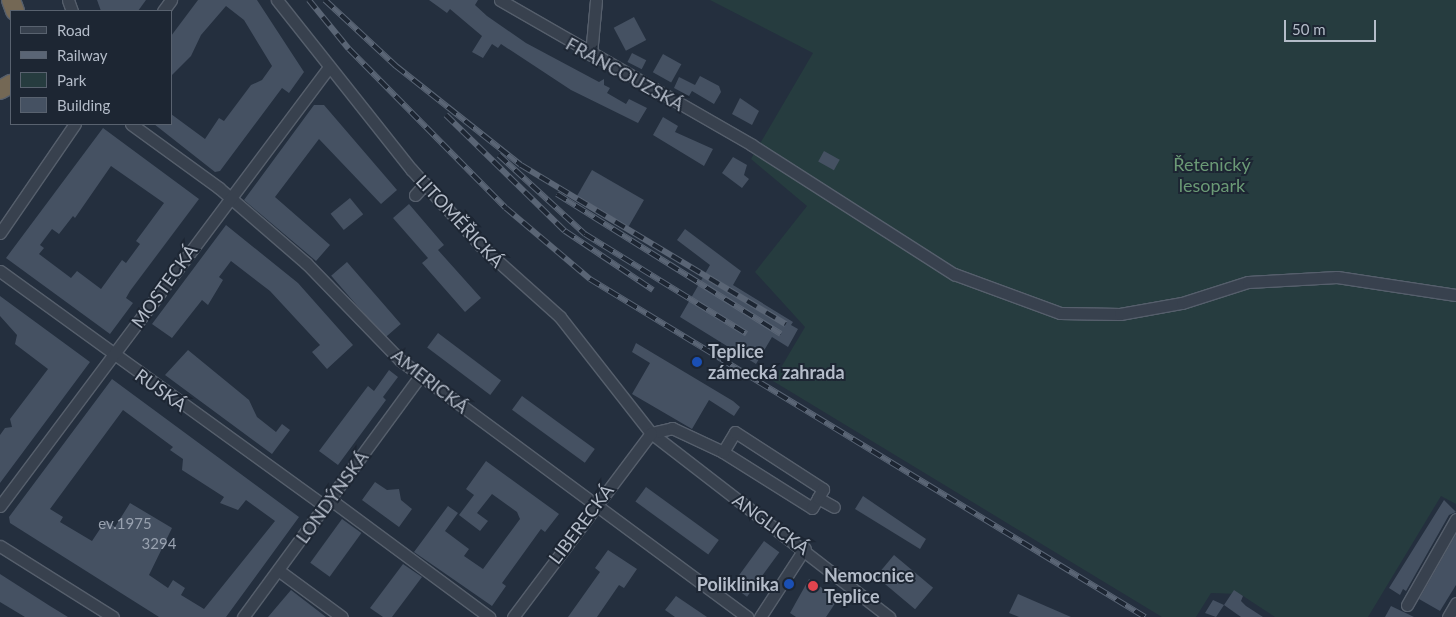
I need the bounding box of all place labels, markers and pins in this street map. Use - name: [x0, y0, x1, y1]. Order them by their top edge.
- place label: Teplice zámecká zahrada: [708, 341, 845, 384]
- marker: Teplice zámecká zahrada: [690, 355, 704, 369]
- place label: Nemocnice Teplice: [824, 565, 914, 608]
- place label: Poliklinika: [697, 573, 779, 595]
- marker: Poliklinika: [783, 578, 795, 590]
- marker: Nemocnice Teplice: [806, 579, 820, 593]

